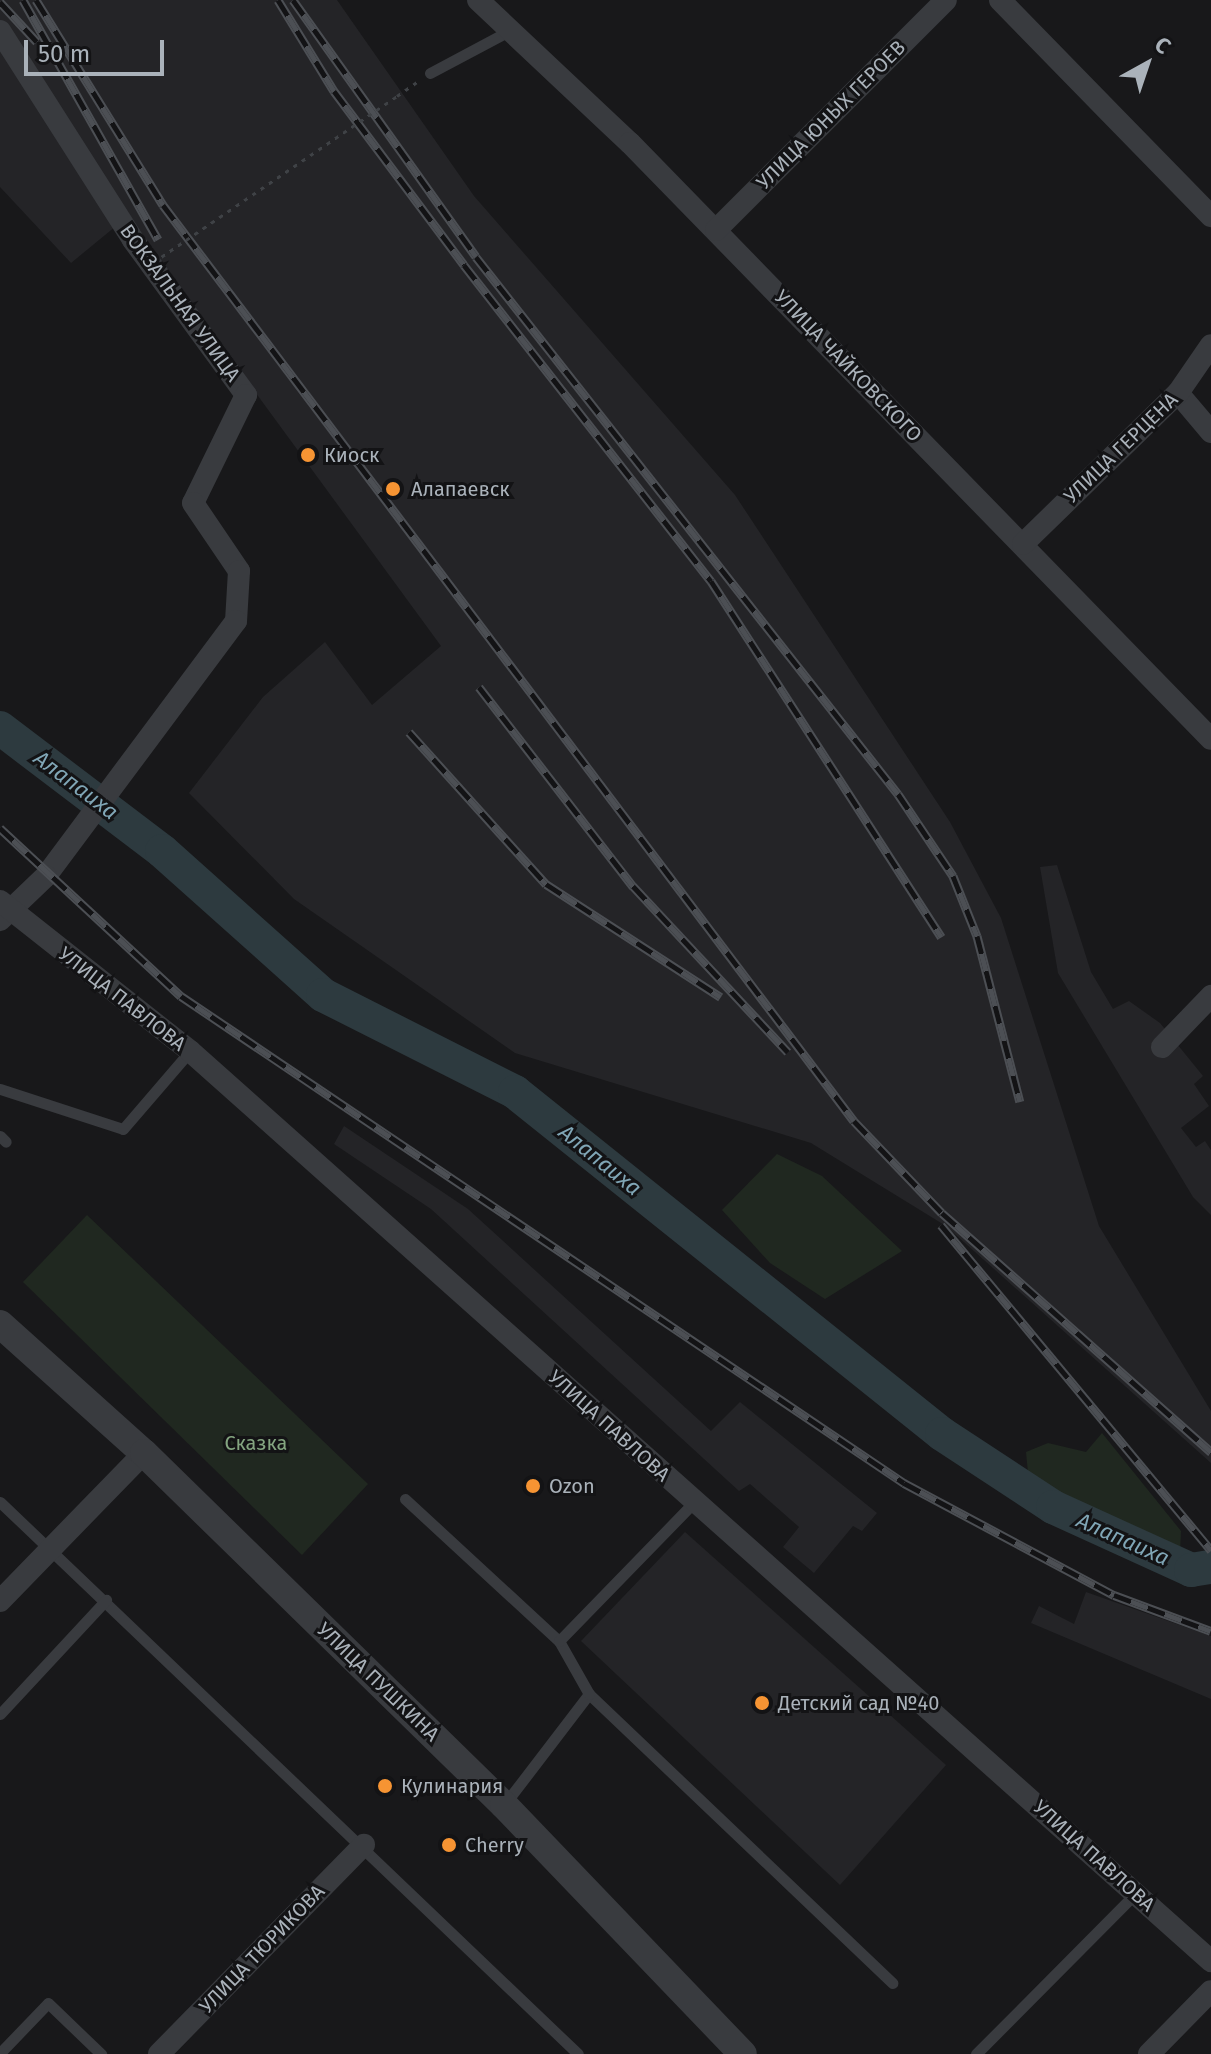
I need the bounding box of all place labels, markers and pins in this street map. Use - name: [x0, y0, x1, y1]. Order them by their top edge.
- place label: Киоск: [324, 443, 379, 467]
- marker: Киоск: [299, 446, 317, 464]
- place label: Алапаевск: [411, 477, 510, 501]
- marker: Алапаевск: [382, 478, 404, 500]
- place label: Ozon: [549, 1474, 595, 1498]
- marker: Ozon: [524, 1477, 542, 1495]
- place label: Детский сад №40: [778, 1691, 939, 1715]
- marker: Детский сад №40: [753, 1694, 771, 1712]
- place label: Кулинария: [401, 1774, 503, 1798]
- marker: Кулинария: [376, 1777, 394, 1795]
- place label: Cherry: [465, 1833, 524, 1857]
- marker: Cherry: [440, 1836, 458, 1854]

